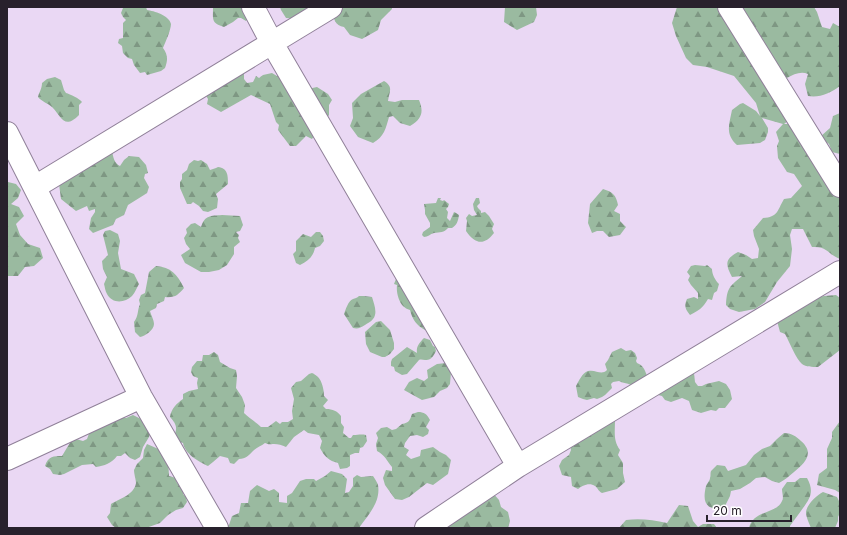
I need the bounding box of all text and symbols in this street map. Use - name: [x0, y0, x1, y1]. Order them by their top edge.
- scale bar: [707, 497, 791, 523]
- text: 20 m: [713, 503, 742, 518]

